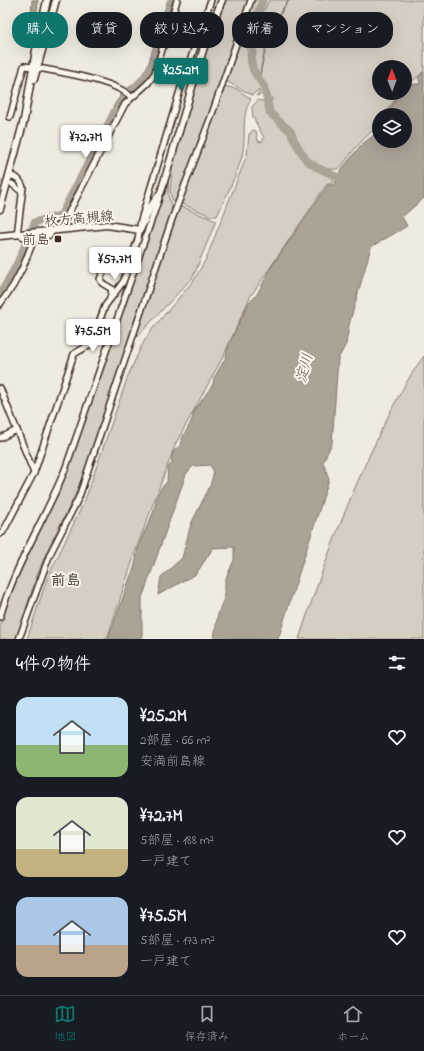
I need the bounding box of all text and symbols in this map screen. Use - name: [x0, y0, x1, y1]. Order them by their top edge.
- chip: 購入: [12, 12, 68, 48]
- chip: 賃貸: [76, 12, 132, 48]
- chip: 絞り込み: [140, 12, 224, 48]
- chip: 新着: [232, 12, 288, 48]
- chip: マンション: [296, 12, 393, 48]
- pin: ¥25.2M: [148, 58, 214, 92]
- north arrow: [372, 60, 412, 100]
- map controls: [372, 60, 412, 148]
- text: ¥25.2M: [163, 61, 199, 80]
- button: layers: [372, 108, 412, 148]
- pin: ¥72.7M: [53, 125, 119, 159]
- text: ¥72.7M: [70, 128, 102, 147]
- street label: 枚方高槻線: [43, 206, 115, 233]
- place label: 前島: [22, 230, 50, 251]
- marker: 前島: [53, 234, 63, 244]
- pin: ¥57.7M: [82, 247, 148, 281]
- text: ¥57.7M: [98, 250, 132, 269]
- pin: ¥75.5M: [60, 319, 126, 353]
- text: ¥75.5M: [75, 322, 111, 341]
- water label: 淀川: [290, 351, 319, 386]
- district label: 前島: [51, 570, 81, 592]
- text: 4件の物件: [16, 652, 91, 677]
- icon: filters: [386, 652, 408, 674]
- text: ¥25.2M: [140, 704, 187, 729]
- icon: home: [48, 713, 96, 761]
- icon: heart: [386, 726, 408, 748]
- text: 2部屋 · 66 m²: [140, 731, 210, 750]
- text: 安満前島線: [140, 752, 205, 771]
- text: ¥72.7M: [140, 804, 183, 829]
- icon: home: [48, 813, 96, 861]
- icon: heart: [386, 826, 408, 848]
- text: 5部屋 · 188 m²: [140, 831, 214, 850]
- text: 一戸建て: [140, 852, 192, 871]
- text: ¥75.5M: [140, 904, 187, 929]
- icon: home: [48, 913, 96, 961]
- icon: heart: [386, 926, 408, 948]
- text: 5部屋 · 173 m²: [140, 931, 215, 950]
- text: 一戸建て: [140, 952, 192, 971]
- tab: 地図: [54, 1003, 76, 1045]
- tab: 保存済み: [185, 1003, 229, 1045]
- tab: ホーム: [337, 1003, 370, 1045]

